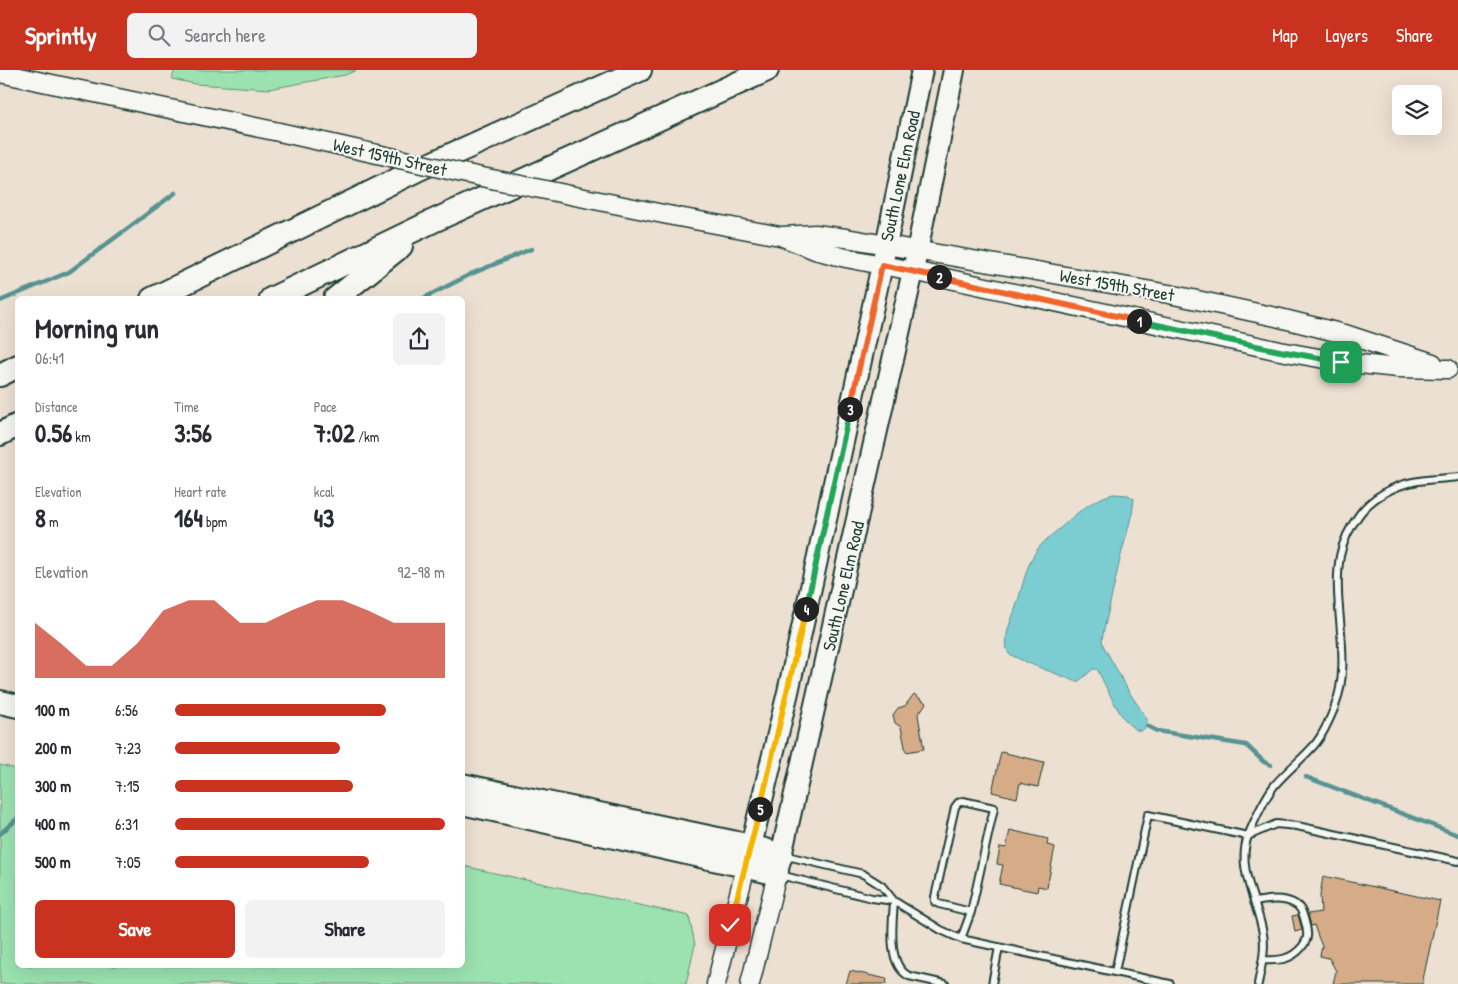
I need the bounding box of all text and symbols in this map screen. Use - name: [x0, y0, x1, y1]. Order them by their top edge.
- search box: [127, 13, 477, 58]
- text: Sprintly: [25, 19, 97, 51]
- icon: search: [145, 21, 173, 49]
- text: Search here: [185, 22, 266, 48]
- text: Map: [1272, 23, 1298, 48]
- text: Layers: [1326, 23, 1368, 48]
- text: Share: [1396, 23, 1433, 48]
- map controls: [1392, 85, 1442, 135]
- button: layers: [1392, 85, 1442, 135]
- street label: South Lone Elm Road: [874, 109, 926, 243]
- street label: West 159th Street: [331, 132, 450, 182]
- street label: West 159th Street: [1058, 263, 1177, 308]
- pin: 2: [926, 264, 952, 290]
- text: 2: [936, 268, 943, 287]
- pin: 1: [1126, 308, 1152, 334]
- text: Morning run: [35, 309, 159, 347]
- text: 1: [1137, 312, 1142, 331]
- button: share: [393, 313, 445, 365]
- pin: [1320, 341, 1362, 383]
- text: 06:41: [35, 347, 64, 369]
- icon: arrive: [1327, 348, 1355, 376]
- pin: 3: [838, 396, 862, 422]
- text: Distance: [35, 397, 78, 416]
- text: Time: [174, 397, 199, 416]
- text: Pace: [314, 397, 337, 416]
- text: 3: [847, 400, 854, 419]
- text: 0.56: [35, 416, 72, 450]
- text: 3:56: [174, 416, 212, 450]
- text: 7:02: [314, 416, 355, 450]
- text: km: [72, 427, 91, 446]
- text: /km: [355, 427, 379, 446]
- text: Elevation: [35, 482, 82, 501]
- text: Heart rate: [174, 482, 227, 501]
- text: kcal: [314, 482, 334, 501]
- text: 8: [35, 501, 46, 535]
- text: 164: [174, 501, 203, 535]
- text: 43: [314, 501, 334, 535]
- text: m: [46, 512, 59, 531]
- text: bpm: [203, 512, 227, 531]
- street label: South Lone Elm Road: [816, 519, 870, 653]
- text: Elevation: [35, 561, 88, 583]
- text: 92–98 m: [398, 561, 445, 583]
- pin: 4: [794, 596, 818, 622]
- text: 4: [804, 600, 809, 619]
- text: 100 m: [35, 699, 70, 721]
- text: 6:56: [115, 699, 138, 721]
- text: 200 m: [35, 737, 71, 759]
- text: 7:23: [115, 737, 141, 759]
- text: 300 m: [35, 775, 71, 797]
- text: 7:15: [115, 775, 139, 797]
- pin: 5: [748, 796, 772, 822]
- text: 5: [758, 800, 763, 819]
- text: 400 m: [35, 813, 70, 835]
- text: 6:31: [115, 813, 138, 835]
- text: 500 m: [35, 851, 71, 873]
- text: 7:05: [115, 851, 141, 873]
- button: Save: [35, 900, 235, 958]
- button: Share: [245, 900, 445, 958]
- pin: [709, 904, 751, 946]
- icon: check: [716, 911, 744, 939]

